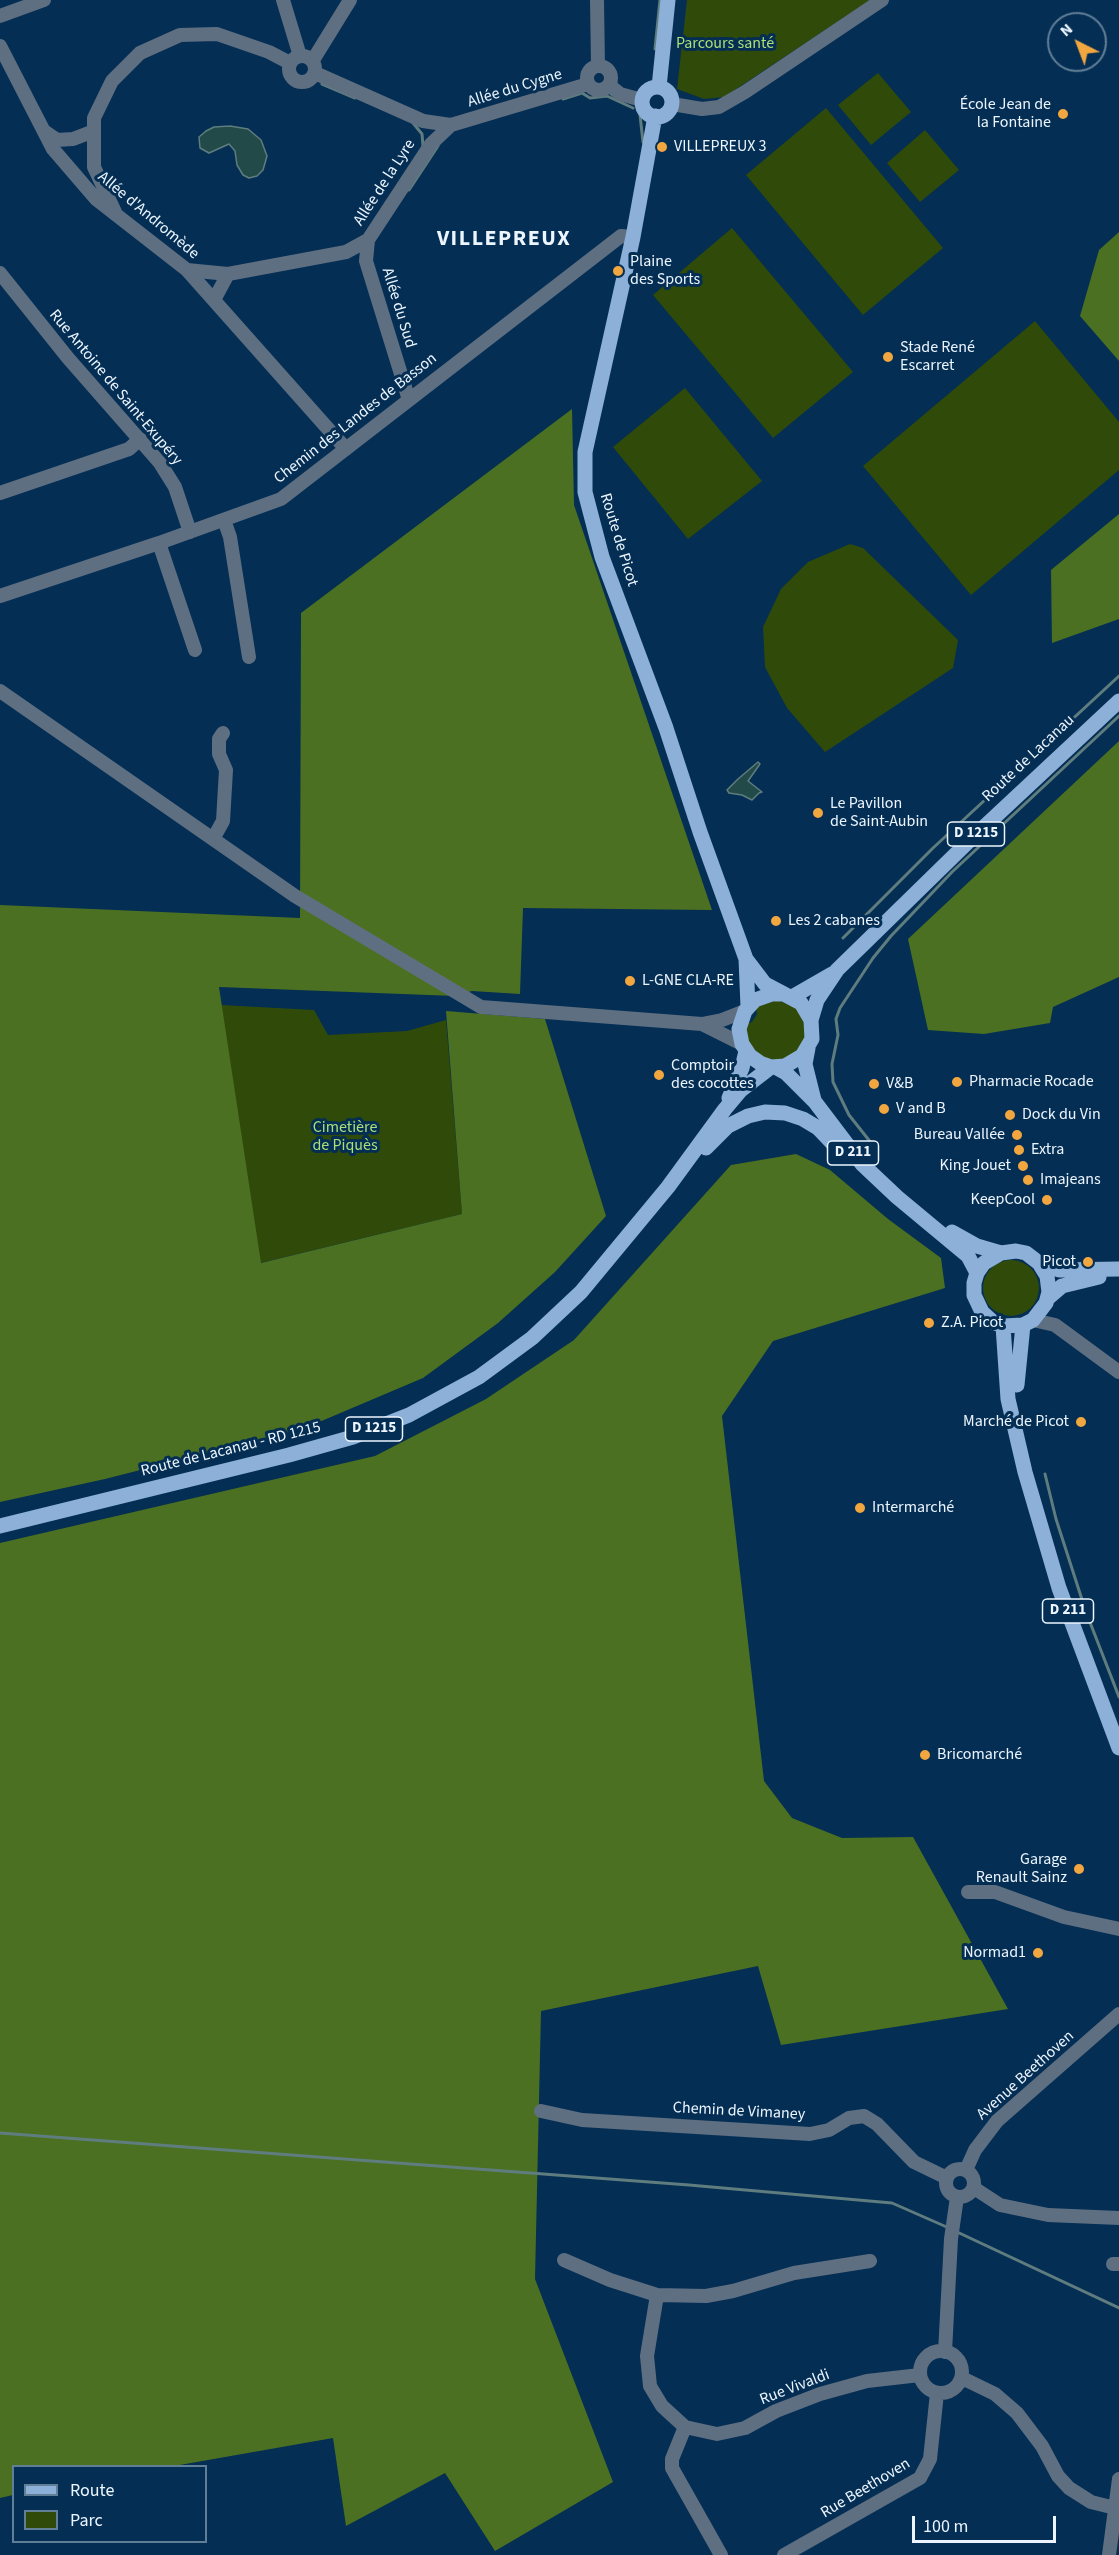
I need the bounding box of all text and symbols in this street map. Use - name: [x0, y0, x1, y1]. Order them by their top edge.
- north arrow: [1047, 12, 1107, 72]
- text: N: [1055, 18, 1078, 42]
- park label: Parcours santé: [676, 34, 774, 54]
- street label: Allée du Cygne: [465, 66, 565, 112]
- place label: École Jean de la Fontaine: [960, 95, 1051, 133]
- marker: École Jean de la Fontaine: [1056, 107, 1070, 121]
- street label: Allée de la Lyre: [350, 136, 420, 230]
- place label: VILLEPREUX 3: [674, 137, 767, 157]
- marker: VILLEPREUX 3: [655, 140, 669, 154]
- street label: Allée d'Andromède: [93, 168, 203, 264]
- district label: VILLEPREUX: [437, 227, 571, 253]
- place label: Plaine des Sports: [630, 252, 700, 290]
- marker: Plaine des Sports: [611, 264, 625, 278]
- street label: Allée du Sud: [377, 266, 419, 350]
- street label: Rue Antoine de Saint-Exupéry: [44, 306, 186, 470]
- place label: Stade René Escarret: [900, 338, 975, 376]
- street label: Chemin des Landes de Basson: [271, 349, 441, 489]
- marker: Stade René Escarret: [881, 350, 895, 364]
- street label: Route de Picot: [595, 491, 641, 589]
- street label: Route de Lacanau: [979, 711, 1079, 807]
- place label: Le Pavillon de Saint-Aubin: [830, 794, 928, 832]
- marker: Le Pavillon de Saint-Aubin: [811, 806, 825, 820]
- road number: D 1215: [948, 822, 1004, 846]
- place label: Les 2 cabanes: [788, 911, 880, 931]
- marker: Les 2 cabanes: [769, 914, 783, 928]
- place label: L-GNE CLA-RE: [642, 971, 734, 991]
- marker: L-GNE CLA-RE: [623, 974, 637, 988]
- place label: Comptoir des cocottes: [671, 1056, 754, 1094]
- marker: Comptoir des cocottes: [652, 1068, 666, 1082]
- place label: Pharmacie Rocade: [969, 1072, 1094, 1092]
- place label: V&B: [886, 1074, 913, 1094]
- marker: Pharmacie Rocade: [950, 1075, 964, 1089]
- marker: V&B: [867, 1077, 881, 1091]
- place label: V and B: [896, 1099, 946, 1119]
- marker: V and B: [877, 1102, 891, 1116]
- place label: Dock du Vin: [1022, 1105, 1101, 1125]
- marker: Dock du Vin: [1003, 1108, 1017, 1122]
- park label: Cimetière de Piquès: [312, 1118, 378, 1156]
- place label: Bureau Vallée: [914, 1125, 1005, 1145]
- marker: Bureau Vallée: [1010, 1128, 1024, 1142]
- place label: Extra: [1031, 1140, 1064, 1160]
- road number: D 211: [828, 1141, 878, 1165]
- marker: Extra: [1012, 1143, 1026, 1157]
- place label: King Jouet: [940, 1156, 1011, 1176]
- marker: King Jouet: [1016, 1159, 1030, 1173]
- place label: Imajeans: [1040, 1170, 1101, 1190]
- marker: Imajeans: [1021, 1173, 1035, 1187]
- place label: KeepCool: [971, 1190, 1035, 1210]
- marker: KeepCool: [1040, 1193, 1054, 1207]
- place label: Picot: [1042, 1252, 1076, 1272]
- marker: Picot: [1081, 1255, 1095, 1269]
- place label: Z.A. Picot: [941, 1313, 1003, 1333]
- marker: Z.A. Picot: [922, 1316, 936, 1330]
- place label: Marché de Picot: [963, 1412, 1069, 1432]
- marker: Marché de Picot: [1074, 1415, 1088, 1429]
- road number: D 1215: [346, 1417, 403, 1441]
- street label: Route de Lacanau - RD 1215: [139, 1418, 323, 1482]
- place label: Intermarché: [872, 1498, 954, 1518]
- marker: Intermarché: [853, 1501, 867, 1515]
- road number: D 211: [1042, 1599, 1094, 1623]
- place label: Bricomarché: [937, 1745, 1022, 1765]
- marker: Bricomarché: [918, 1748, 932, 1762]
- place label: Garage Renault Sainz: [976, 1850, 1067, 1888]
- marker: Garage Renault Sainz: [1072, 1862, 1086, 1876]
- place label: Normad1: [963, 1943, 1026, 1963]
- marker: Normad1: [1031, 1946, 1045, 1960]
- street label: Avenue Beethoven: [973, 2027, 1079, 2125]
- street label: Chemin de Vimaney: [672, 2099, 806, 2125]
- street label: Rue Vivaldi: [757, 2366, 833, 2410]
- street label: Rue Beethoven: [818, 2455, 914, 2523]
- legend: [12, 2465, 207, 2543]
- text: Route: [70, 2478, 114, 2503]
- scale bar: [915, 2504, 1059, 2542]
- text: Parc: [70, 2508, 103, 2533]
- text: 100 m: [923, 2514, 968, 2539]

